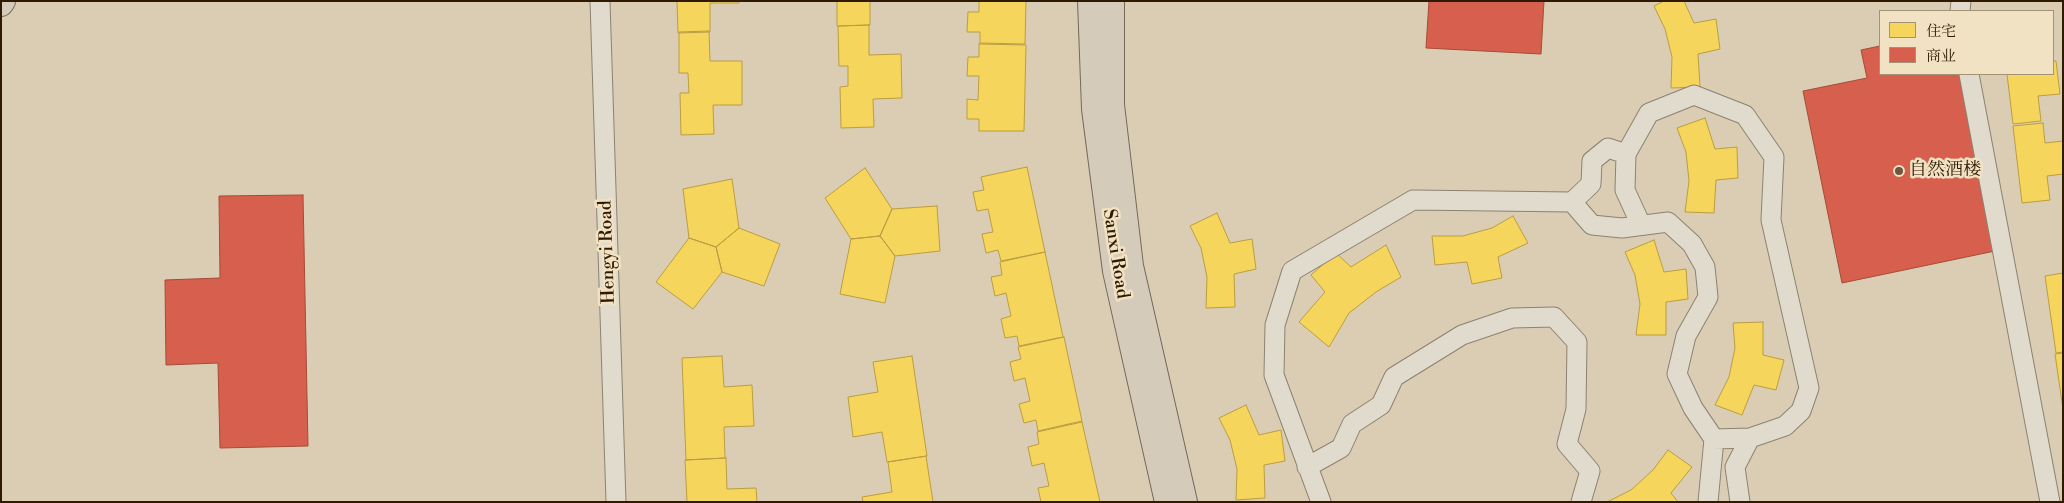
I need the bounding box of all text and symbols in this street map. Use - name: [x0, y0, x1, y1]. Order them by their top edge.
- legend: [1879, 10, 2054, 75]
- text: 住宅: [1926, 22, 1956, 41]
- text: 商业: [1926, 47, 1956, 66]
- place label: 自然酒楼: [1909, 160, 1981, 182]
- marker: 自然酒楼: [1893, 165, 1905, 177]
- street label: Hengyi Road: [595, 200, 621, 304]
- street label: Sanxi Road: [1097, 208, 1133, 300]

